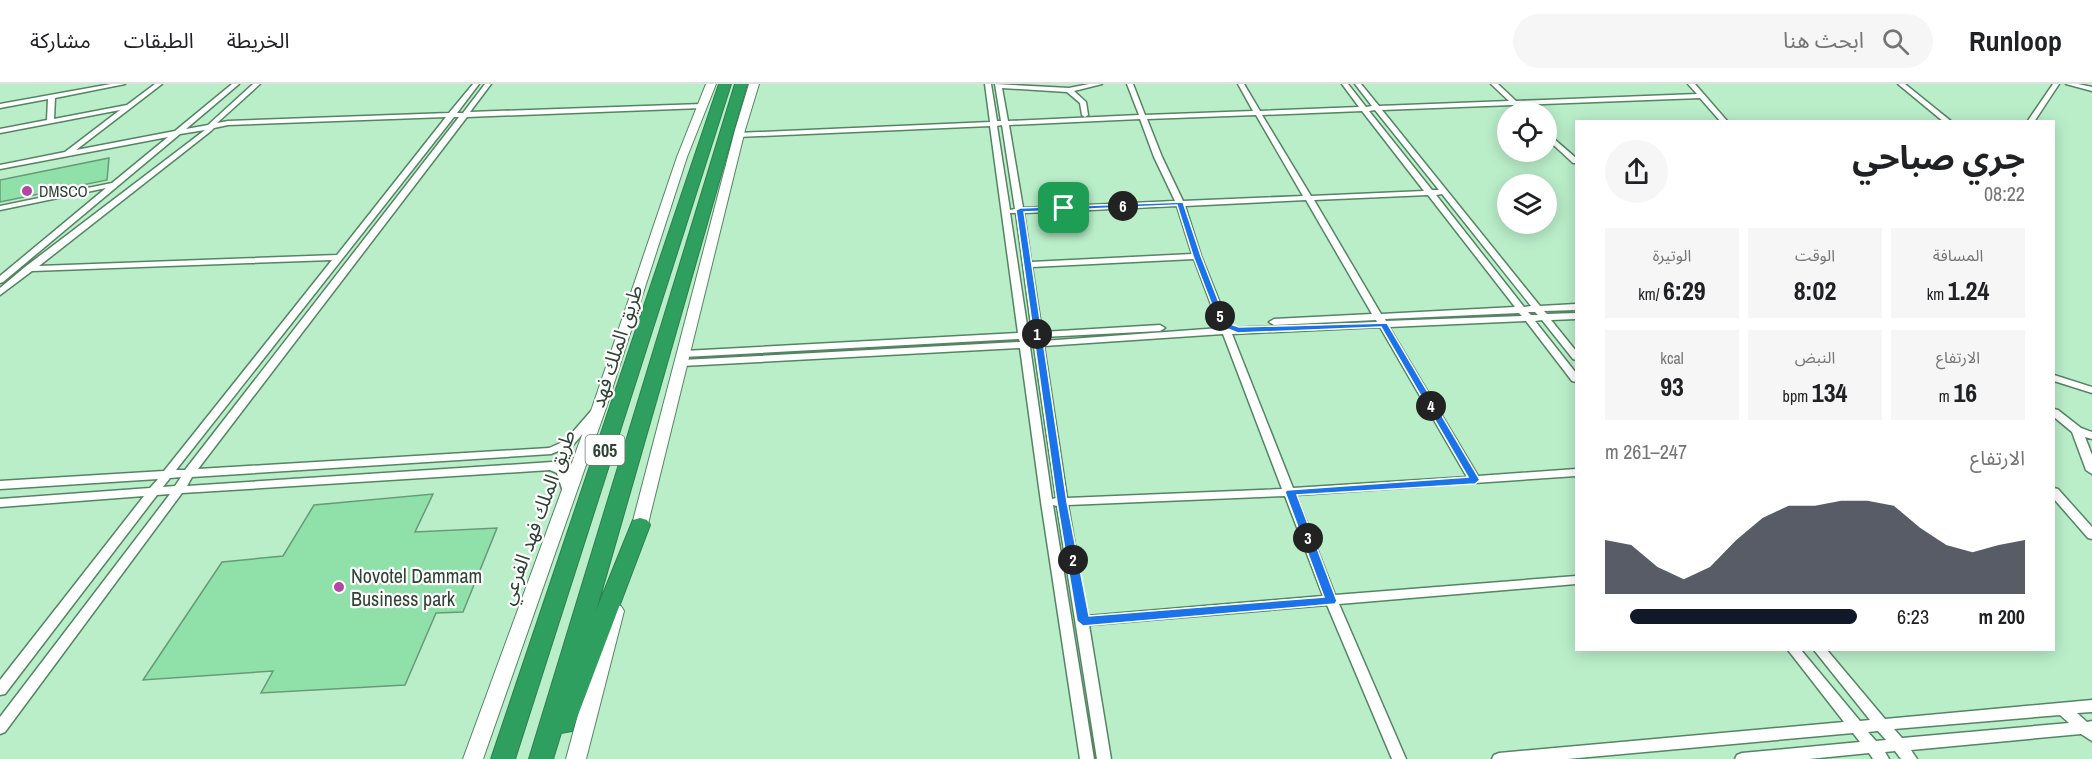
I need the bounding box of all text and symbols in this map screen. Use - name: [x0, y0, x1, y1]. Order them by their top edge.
- search box: [1513, 14, 1933, 68]
- text: Runloop: [1969, 22, 2062, 60]
- text: ابحث هنا: [1783, 25, 1864, 55]
- icon: search: [1879, 25, 1912, 58]
- text: مشاركة: [30, 26, 91, 55]
- text: الطبقات: [124, 26, 194, 55]
- text: الخريطة: [227, 26, 290, 55]
- map controls: [1497, 102, 1557, 234]
- button: locate: [1497, 102, 1557, 162]
- text: جري صباحي: [1852, 135, 2025, 179]
- button: share: [1605, 140, 1668, 203]
- button: layers: [1497, 174, 1557, 234]
- place label: DMSCO: [39, 180, 88, 202]
- text: 08:22: [1984, 180, 2025, 207]
- pin: [1038, 182, 1089, 233]
- marker: DMSCO: [20, 184, 34, 198]
- icon: arrive: [1047, 191, 1080, 224]
- pin: 6: [1108, 191, 1138, 221]
- text: 6: [1119, 195, 1127, 217]
- text: الوتيرة: [1653, 244, 1691, 266]
- text: الوقت: [1795, 244, 1835, 266]
- text: المسافة: [1933, 244, 1983, 266]
- text: 6:29: [1663, 273, 1706, 308]
- text: 8:02: [1794, 273, 1836, 308]
- text: 1.24: [1948, 273, 1989, 308]
- street label: طريق الملك فهد: [583, 281, 649, 411]
- text: /km: [1638, 283, 1663, 305]
- text: km: [1927, 283, 1948, 305]
- pin: 5: [1205, 301, 1235, 331]
- text: 5: [1216, 305, 1224, 327]
- pin: 1: [1022, 319, 1052, 349]
- text: 1: [1033, 323, 1041, 345]
- text: النبض: [1795, 346, 1835, 368]
- text: الارتفاع: [1936, 346, 1980, 368]
- text: kcal: [1660, 347, 1684, 369]
- text: 93: [1660, 369, 1684, 404]
- text: 134: [1812, 375, 1847, 410]
- text: 16: [1953, 375, 1977, 410]
- text: bpm: [1783, 385, 1812, 407]
- text: m: [1939, 385, 1953, 407]
- pin: 4: [1416, 391, 1446, 421]
- text: 4: [1427, 395, 1435, 417]
- street label: طريق الملك فهد الفرعي: [493, 426, 584, 609]
- road number: 605: [586, 435, 624, 465]
- text: 247–261 m: [1605, 438, 1687, 465]
- text: الارتفاع: [1970, 444, 2025, 471]
- pin: 3: [1293, 523, 1323, 553]
- text: 3: [1304, 527, 1312, 549]
- pin: 2: [1058, 545, 1088, 575]
- text: 2: [1069, 549, 1077, 571]
- place label: Novotel Dammam Business park: [351, 562, 482, 612]
- marker: Novotel Dammam Business park: [332, 580, 346, 594]
- text: 6:23: [1897, 603, 1929, 630]
- text: 200 m: [1978, 603, 2025, 630]

